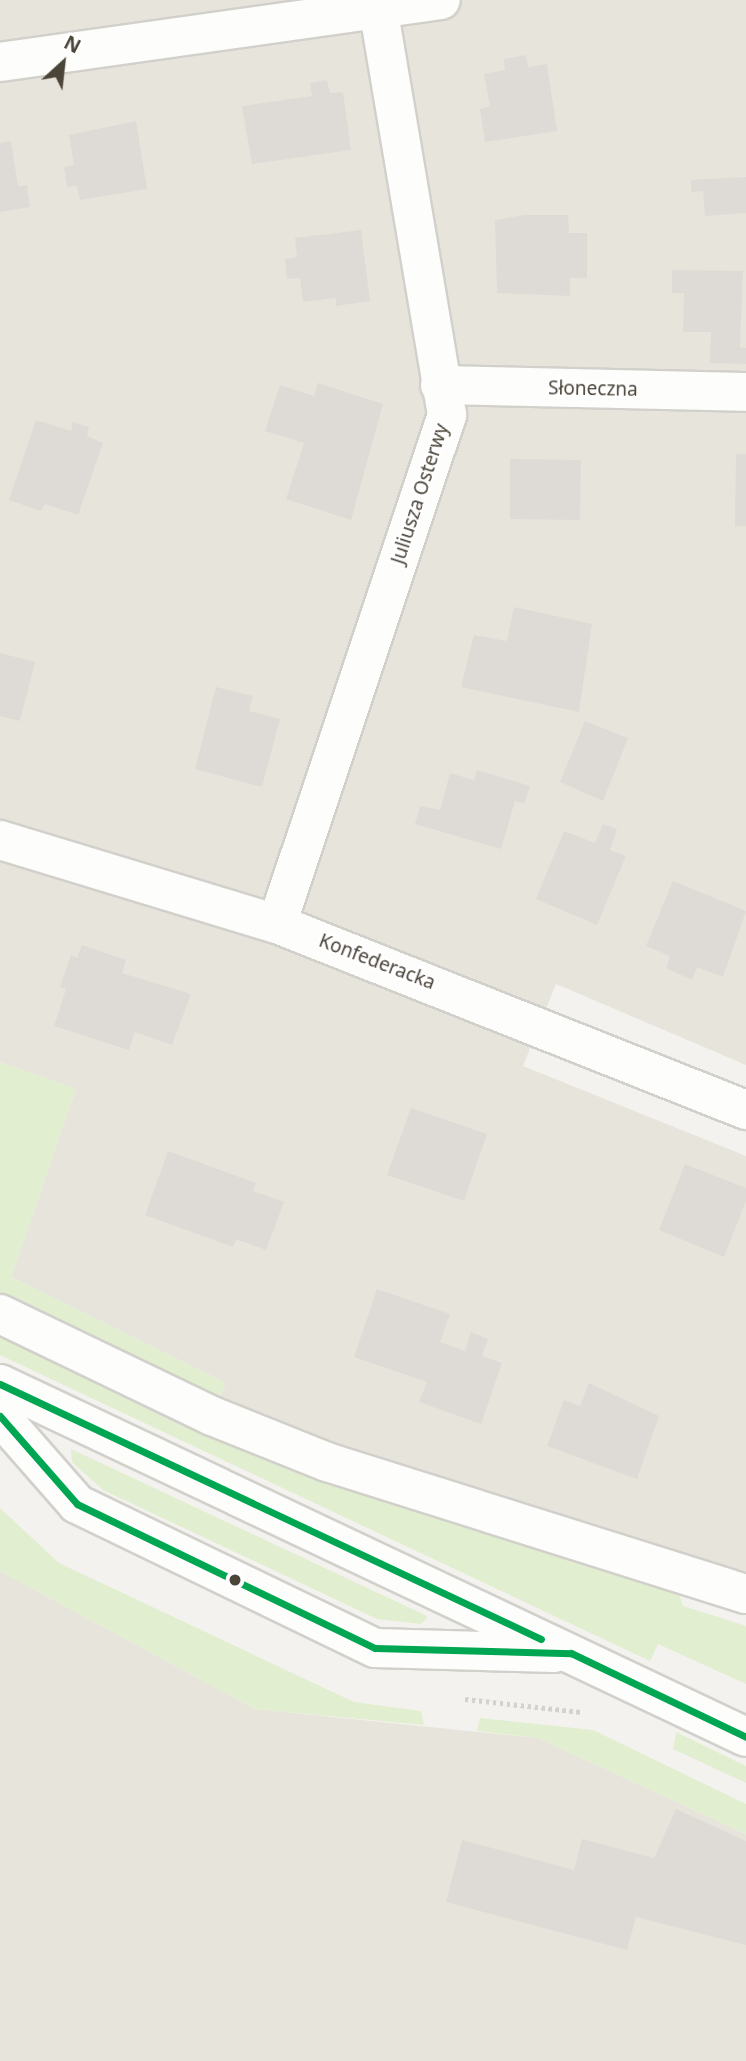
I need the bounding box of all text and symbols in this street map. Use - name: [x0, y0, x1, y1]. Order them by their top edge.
- north arrow: [28, 28, 98, 98]
- text: N: [60, 29, 85, 59]
- street label: Słoneczna: [548, 377, 638, 401]
- street label: Juliusza Osterwy: [387, 421, 453, 567]
- street label: Konfederacka: [316, 929, 438, 995]
- unlabelled marker: [228, 1573, 242, 1587]

